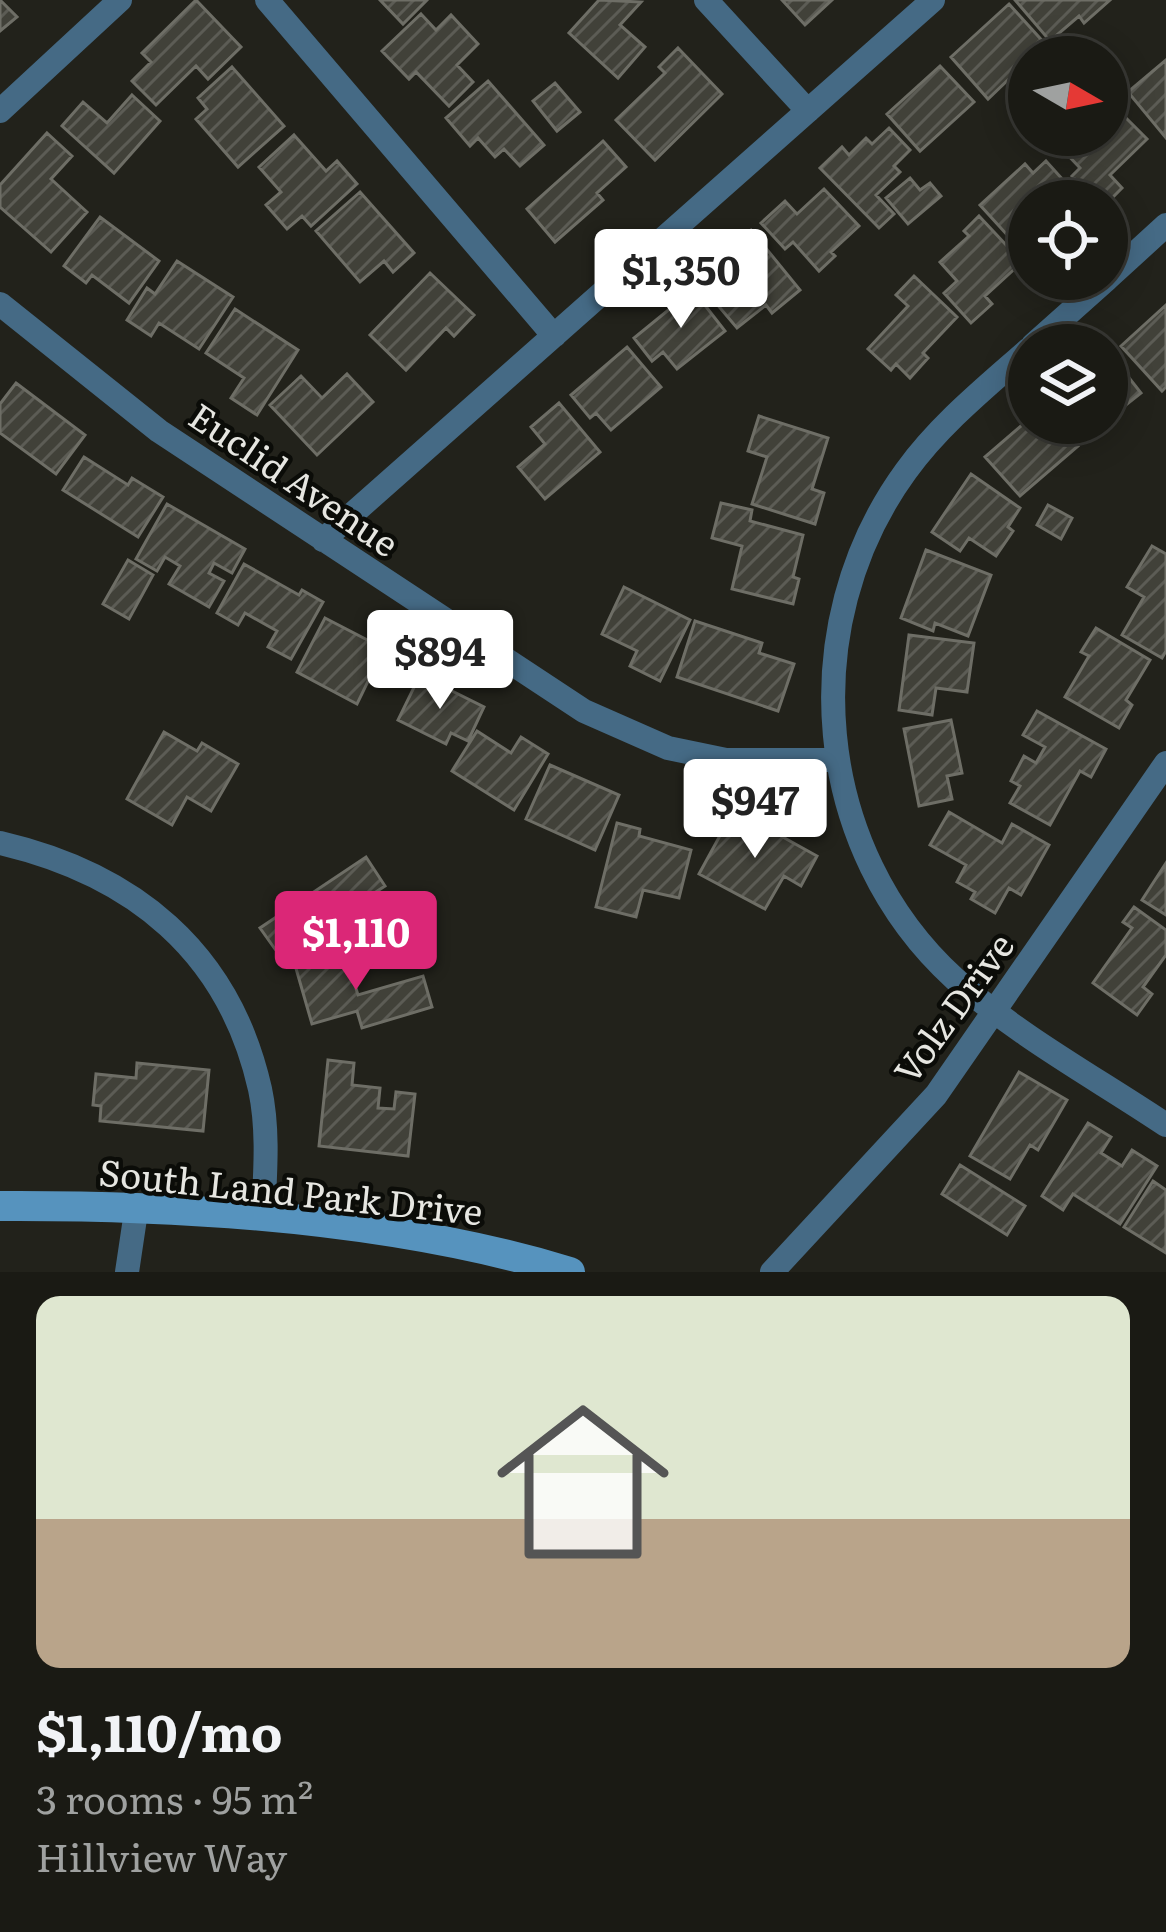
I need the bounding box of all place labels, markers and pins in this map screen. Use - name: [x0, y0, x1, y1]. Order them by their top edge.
- pin: $1,350: [583, 229, 779, 331]
- pin: $894: [369, 610, 511, 712]
- pin: $947: [684, 759, 826, 861]
- pin: $1,110: [258, 891, 454, 993]

